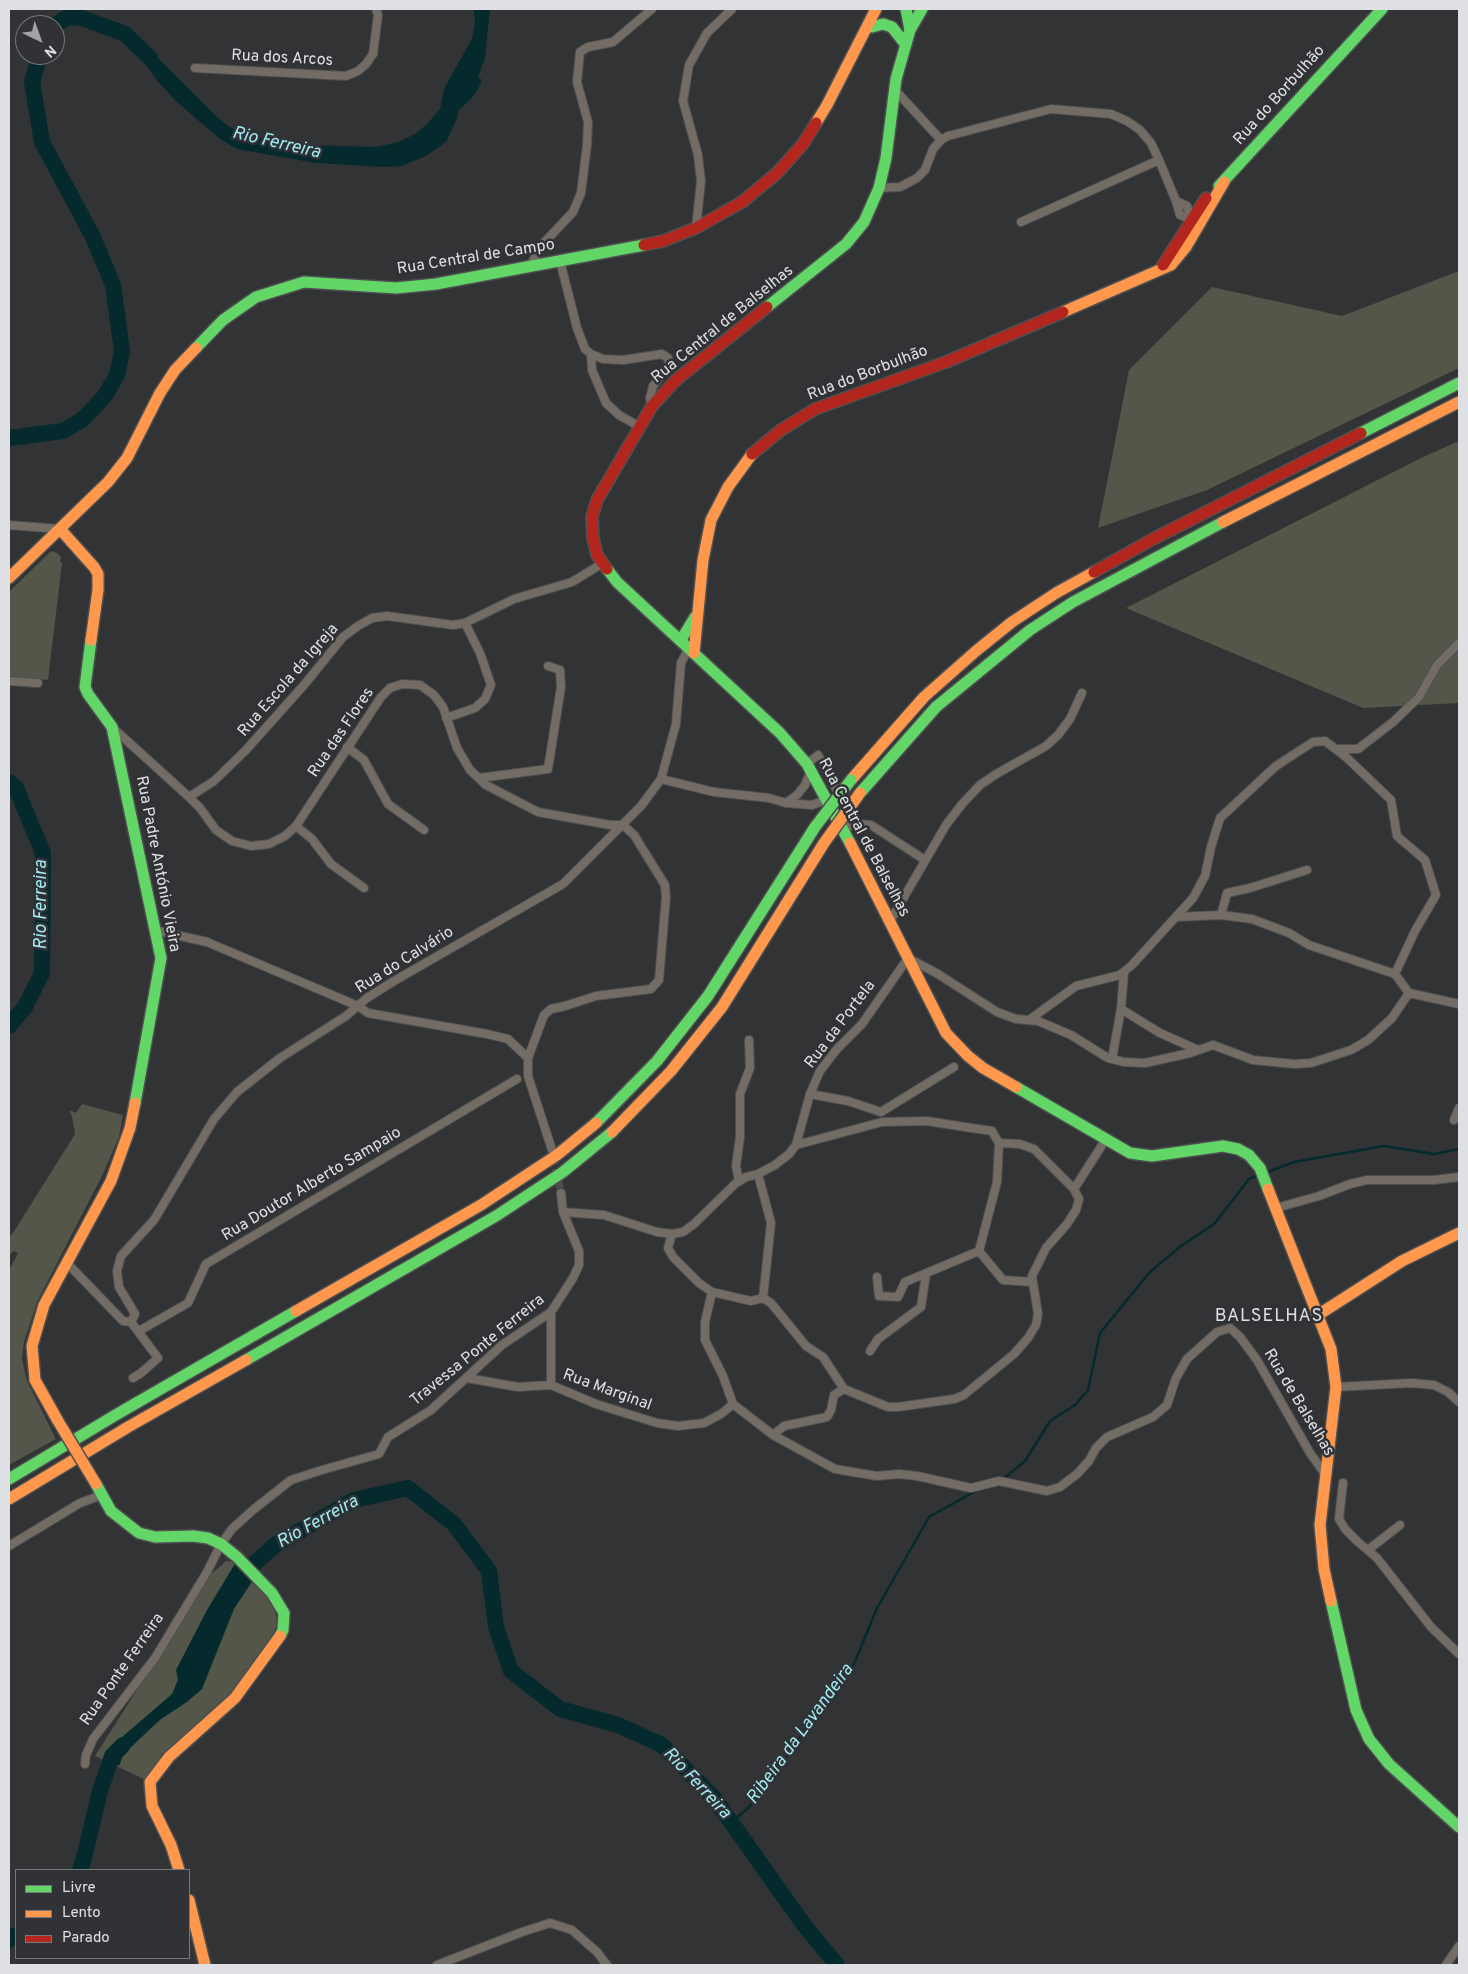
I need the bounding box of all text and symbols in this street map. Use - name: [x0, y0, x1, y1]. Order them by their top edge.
- north arrow: [15, 15, 65, 65]
- text: N: [40, 41, 59, 60]
- street label: Rua do Borbulhão: [1230, 42, 1330, 150]
- street label: Rua dos Arcos: [231, 47, 333, 71]
- water label: Rio Ferreira: [230, 123, 322, 165]
- street label: Rua Central de Campo: [396, 236, 556, 280]
- street label: Rua Central de Balselhas: [648, 262, 798, 388]
- street label: Rua do Borbulhão: [805, 342, 931, 406]
- street label: Rua Escola da Igreja: [235, 621, 343, 741]
- street label: Rua das Flores: [305, 684, 379, 782]
- street label: Rua Central de Balselhas: [813, 755, 913, 921]
- street label: Rua Padre António Vieira: [130, 774, 184, 954]
- water label: Rio Ferreira: [31, 860, 53, 950]
- street label: Rua do Calvário: [352, 923, 458, 999]
- street label: Rua da Portela: [802, 977, 880, 1073]
- street label: Rua Doutor Alberto Sampaio: [219, 1124, 405, 1246]
- street label: Travessa Ponte Ferreira: [407, 1291, 549, 1411]
- district label: BALSELHAS: [1214, 1306, 1324, 1328]
- street label: Rua de Balselhas: [1258, 1346, 1338, 1460]
- street label: Rua Marginal: [560, 1366, 654, 1416]
- water label: Rio Ferreira: [273, 1492, 363, 1554]
- street label: Rua Ponte Ferreira: [77, 1610, 169, 1730]
- water label: Ribeira da Lavandeira: [743, 1661, 859, 1809]
- water label: Rio Ferreira: [657, 1744, 735, 1824]
- legend: [15, 1869, 190, 1959]
- text: Livre: [62, 1879, 96, 1898]
- text: Lento: [62, 1904, 101, 1923]
- text: Parado: [62, 1929, 110, 1948]

